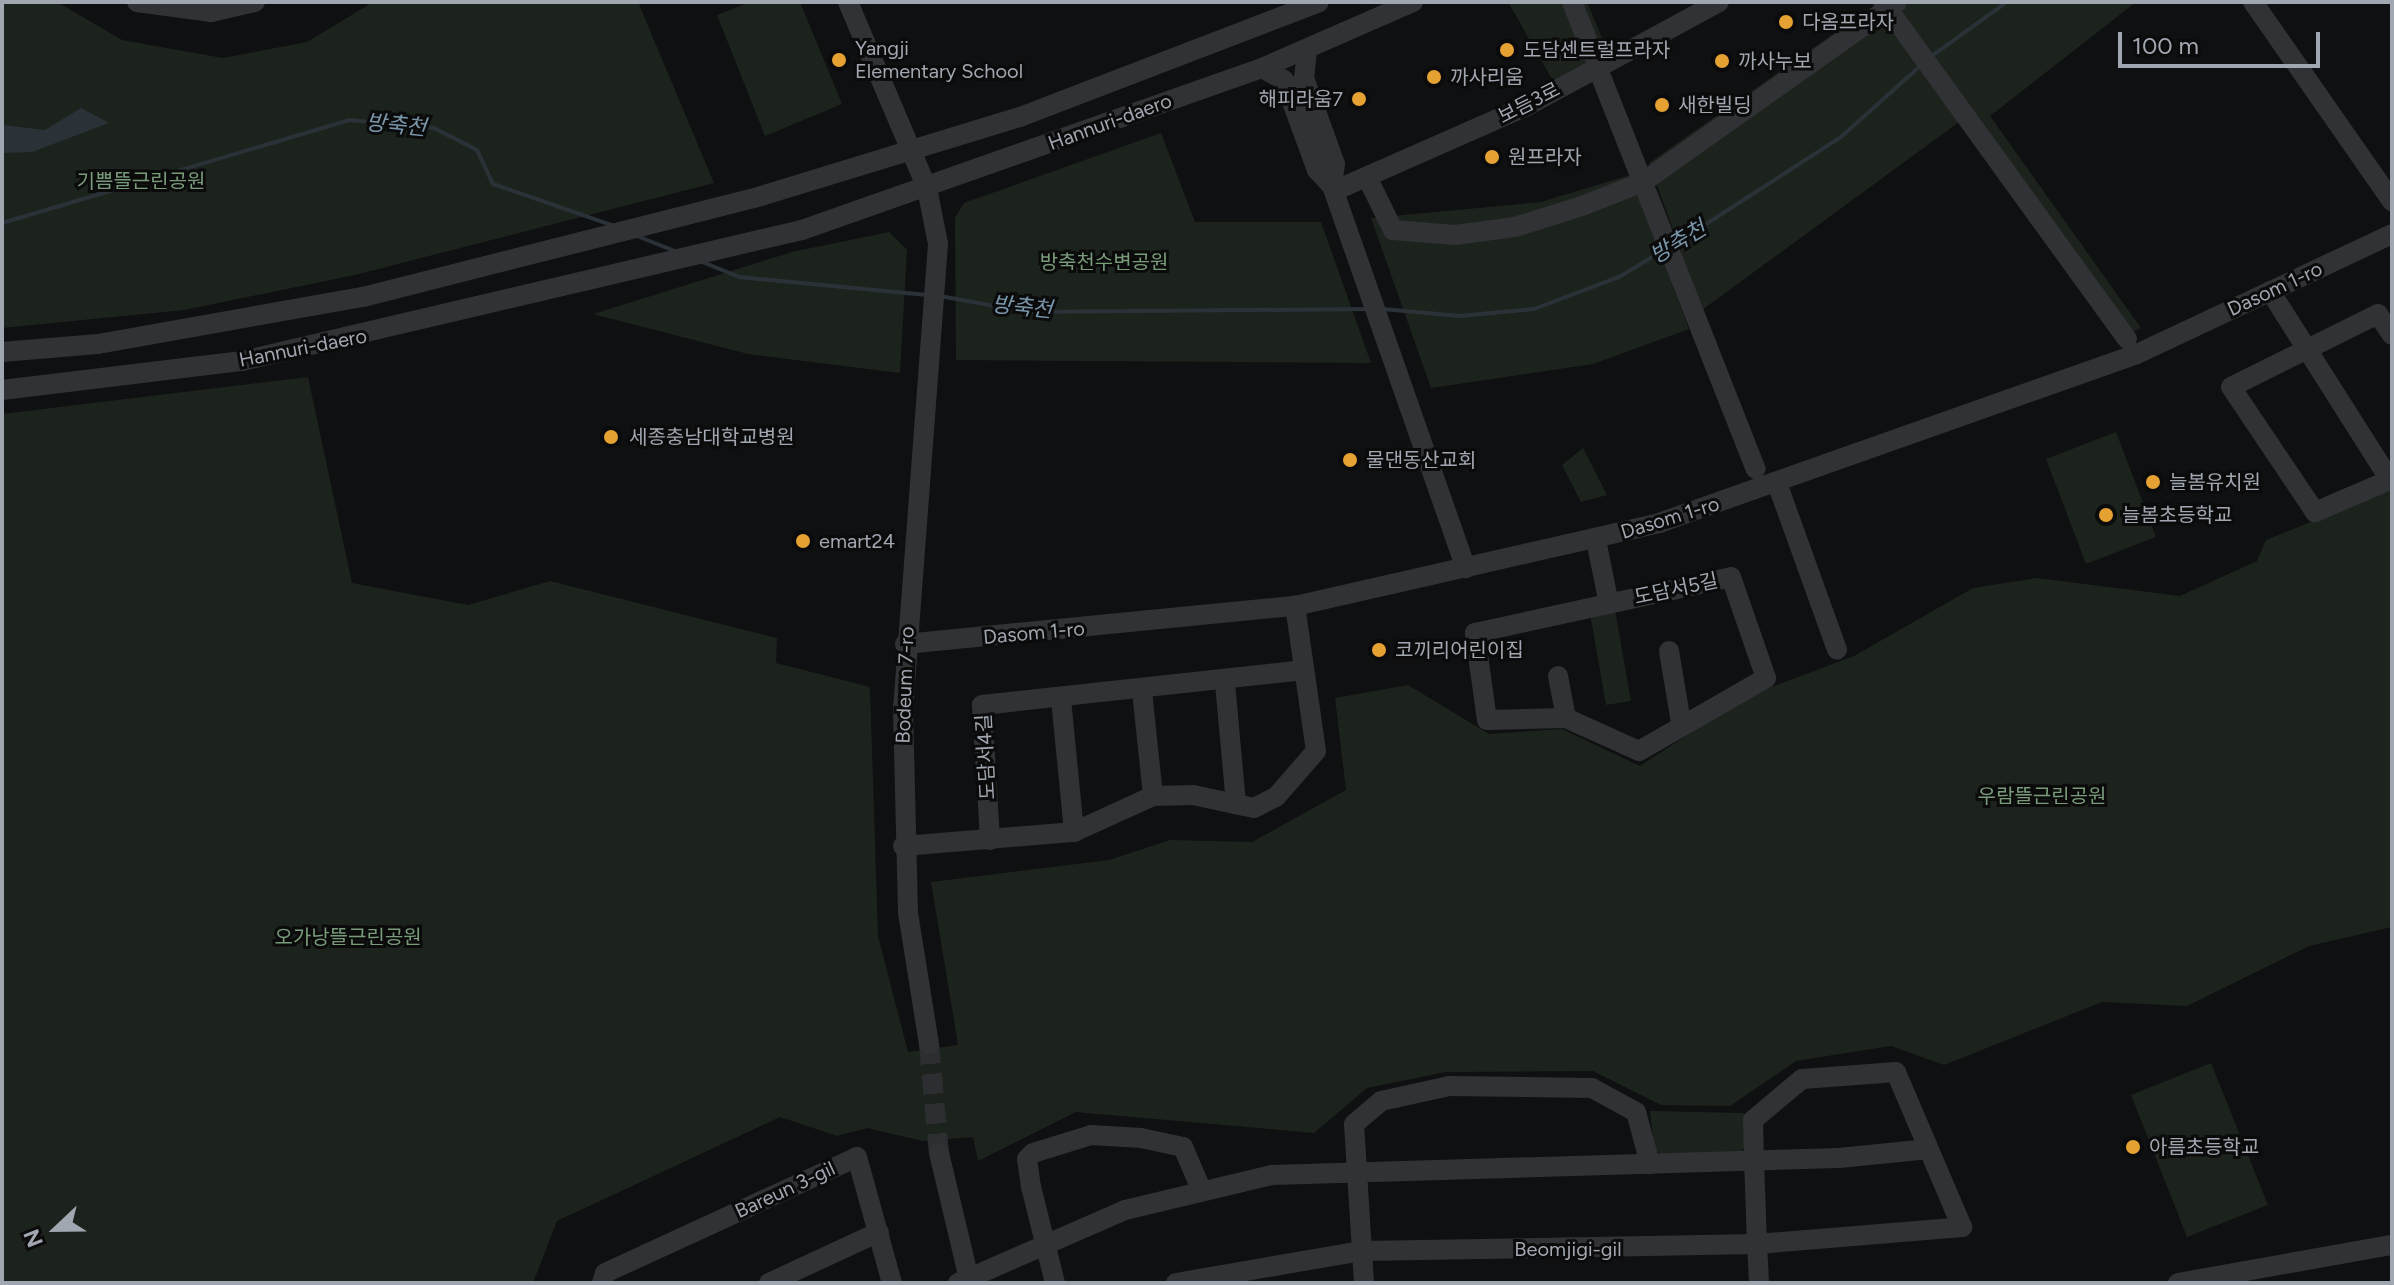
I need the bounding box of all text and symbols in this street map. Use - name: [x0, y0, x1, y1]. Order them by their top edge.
- place label: 다옴프라자: [1802, 10, 1894, 34]
- marker: 다옴프라자: [1777, 13, 1795, 31]
- scale bar: [2122, 16, 2324, 66]
- text: 100 m: [2132, 31, 2199, 60]
- place label: Yangji Elementary School: [855, 36, 1023, 83]
- place label: 도담센트럴프라자: [1523, 38, 1670, 62]
- marker: 도담센트럴프라자: [1498, 41, 1516, 59]
- place label: 까사누보: [1738, 49, 1812, 73]
- marker: Yangji Elementary School: [830, 51, 848, 69]
- marker: 까사누보: [1713, 52, 1731, 70]
- place label: 까사리움: [1450, 65, 1524, 89]
- marker: 까사리움: [1425, 68, 1443, 86]
- street label: 보듬3로: [1494, 77, 1564, 129]
- place label: 해피라움7: [1259, 87, 1343, 111]
- street label: Hannuri-daero: [1045, 89, 1175, 155]
- marker: 해피라움7: [1350, 90, 1368, 108]
- place label: 새한빌딩: [1678, 93, 1752, 117]
- marker: 새한빌딩: [1653, 96, 1671, 114]
- water label: 방축천: [364, 109, 428, 141]
- place label: 원프라자: [1508, 145, 1582, 169]
- marker: 원프라자: [1483, 148, 1501, 166]
- park label: 기쁨뜰근린공원: [77, 169, 205, 193]
- water label: 방축천: [1645, 215, 1711, 269]
- park label: 방축천수변공원: [1040, 250, 1168, 274]
- street label: Dasom 1-ro: [2224, 257, 2326, 321]
- water label: 방축천: [990, 291, 1054, 323]
- street label: Hannuri-daero: [237, 324, 369, 372]
- place label: 세종충남대학교병원: [629, 425, 795, 449]
- marker: 세종충남대학교병원: [600, 426, 622, 448]
- place label: 물댄동산교회: [1366, 448, 1476, 472]
- marker: 물댄동산교회: [1341, 451, 1359, 469]
- place label: 늘봄유치원: [2169, 470, 2261, 494]
- marker: 늘봄유치원: [2144, 473, 2162, 491]
- street label: Dasom 1-ro: [1618, 492, 1722, 544]
- place label: 늘봄초등학교: [2122, 503, 2232, 527]
- marker: 늘봄초등학교: [2097, 506, 2115, 524]
- place label: emart24: [819, 529, 895, 553]
- marker: emart24: [794, 532, 812, 550]
- street label: 도담서5길: [1632, 568, 1720, 610]
- street label: Dasom 1-ro: [982, 617, 1086, 649]
- street label: Bodeum 7-ro: [891, 626, 919, 744]
- place label: 코끼리어린이집: [1395, 638, 1524, 662]
- marker: 코끼리어린이집: [1370, 641, 1388, 659]
- street label: 도담서4길: [972, 713, 1000, 801]
- park label: 우람뜰근린공원: [1978, 784, 2106, 808]
- park label: 오가낭뜰근린공원: [274, 925, 422, 949]
- place label: 아름초등학교: [2149, 1135, 2259, 1159]
- marker: 아름초등학교: [2124, 1138, 2142, 1156]
- street label: Bareun 3-gil: [731, 1156, 839, 1224]
- north arrow: [16, 1189, 96, 1269]
- text: N: [18, 1225, 49, 1251]
- street label: Beomjigi-gil: [1514, 1237, 1622, 1261]

